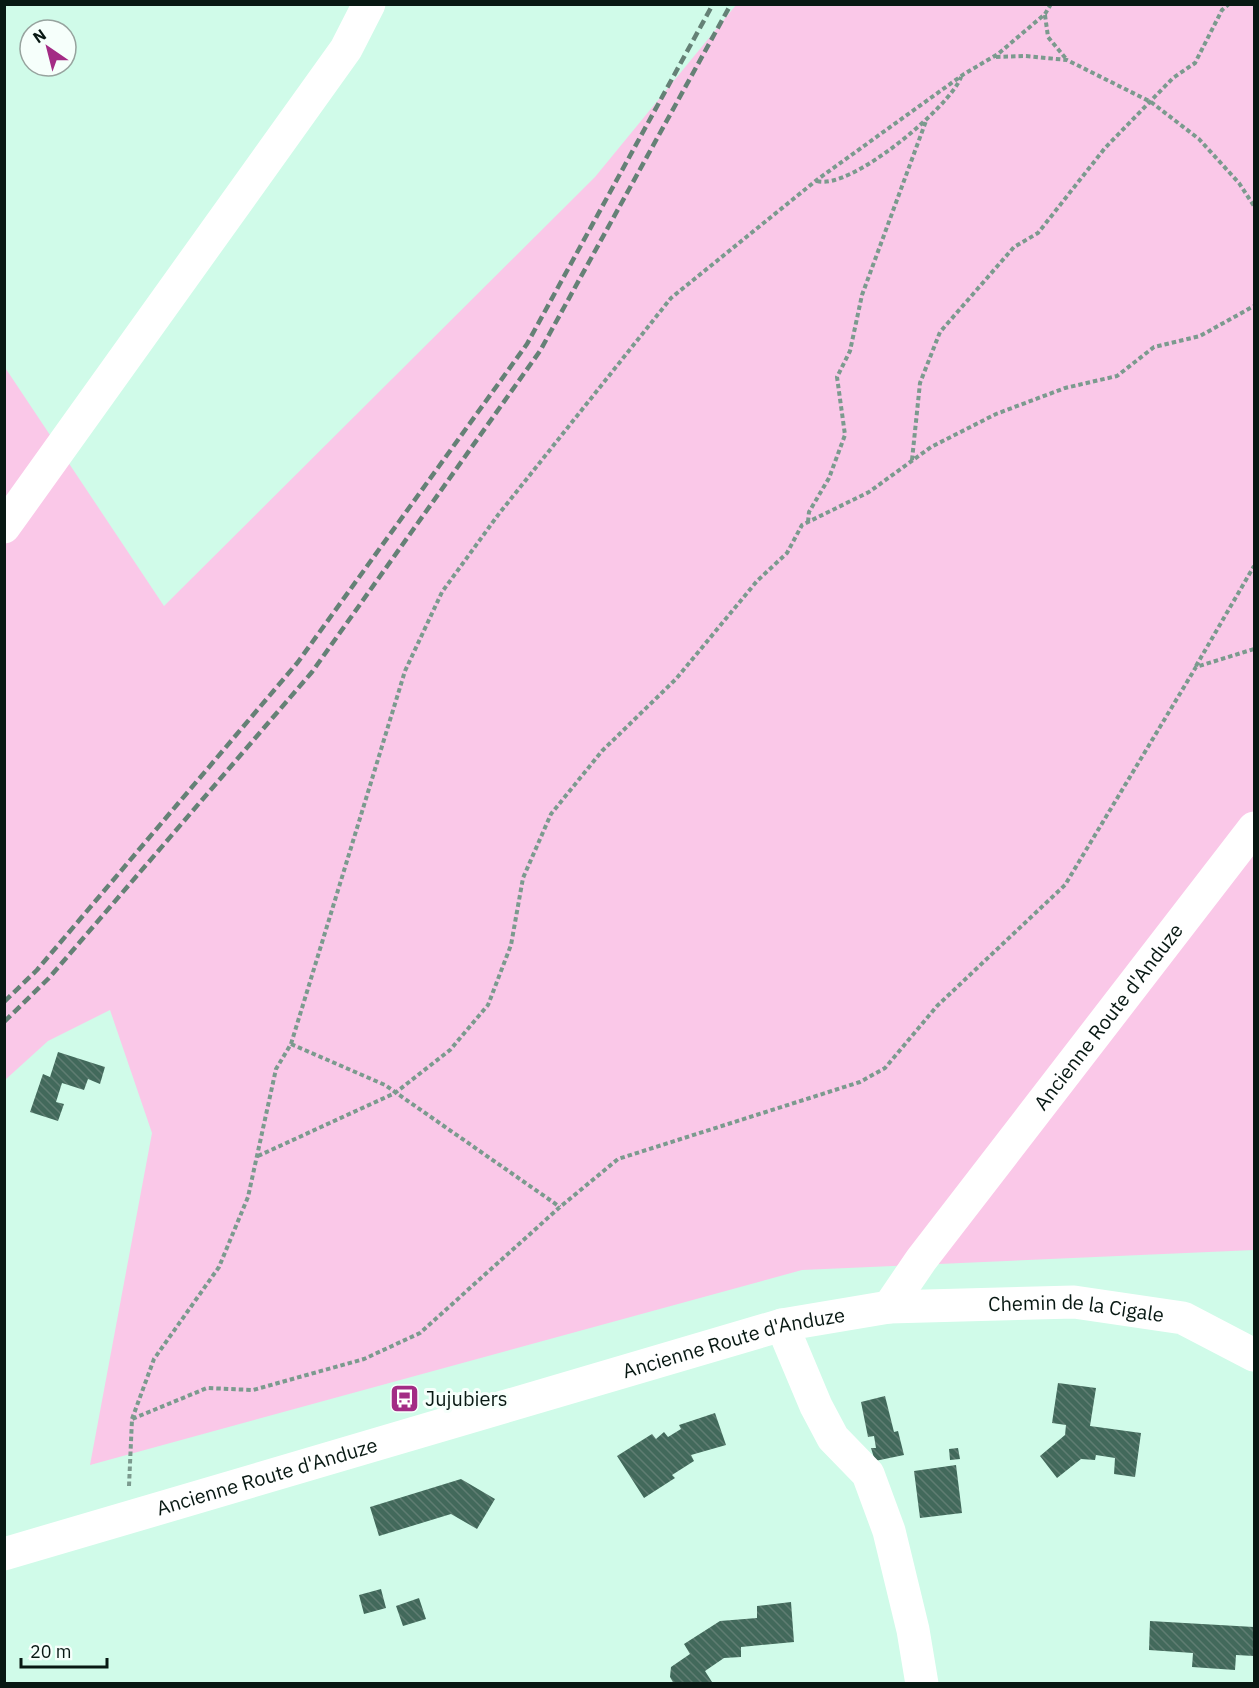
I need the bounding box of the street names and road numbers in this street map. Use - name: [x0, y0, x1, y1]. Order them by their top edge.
- street label: Ancienne Route d'Anduze: [1027, 917, 1189, 1115]
- street label: Chemin de la Cigale: [988, 1288, 1166, 1328]
- street label: Ancienne Route d'Anduze: [619, 1301, 847, 1384]
- street label: Ancienne Route d'Anduze: [153, 1431, 380, 1521]

